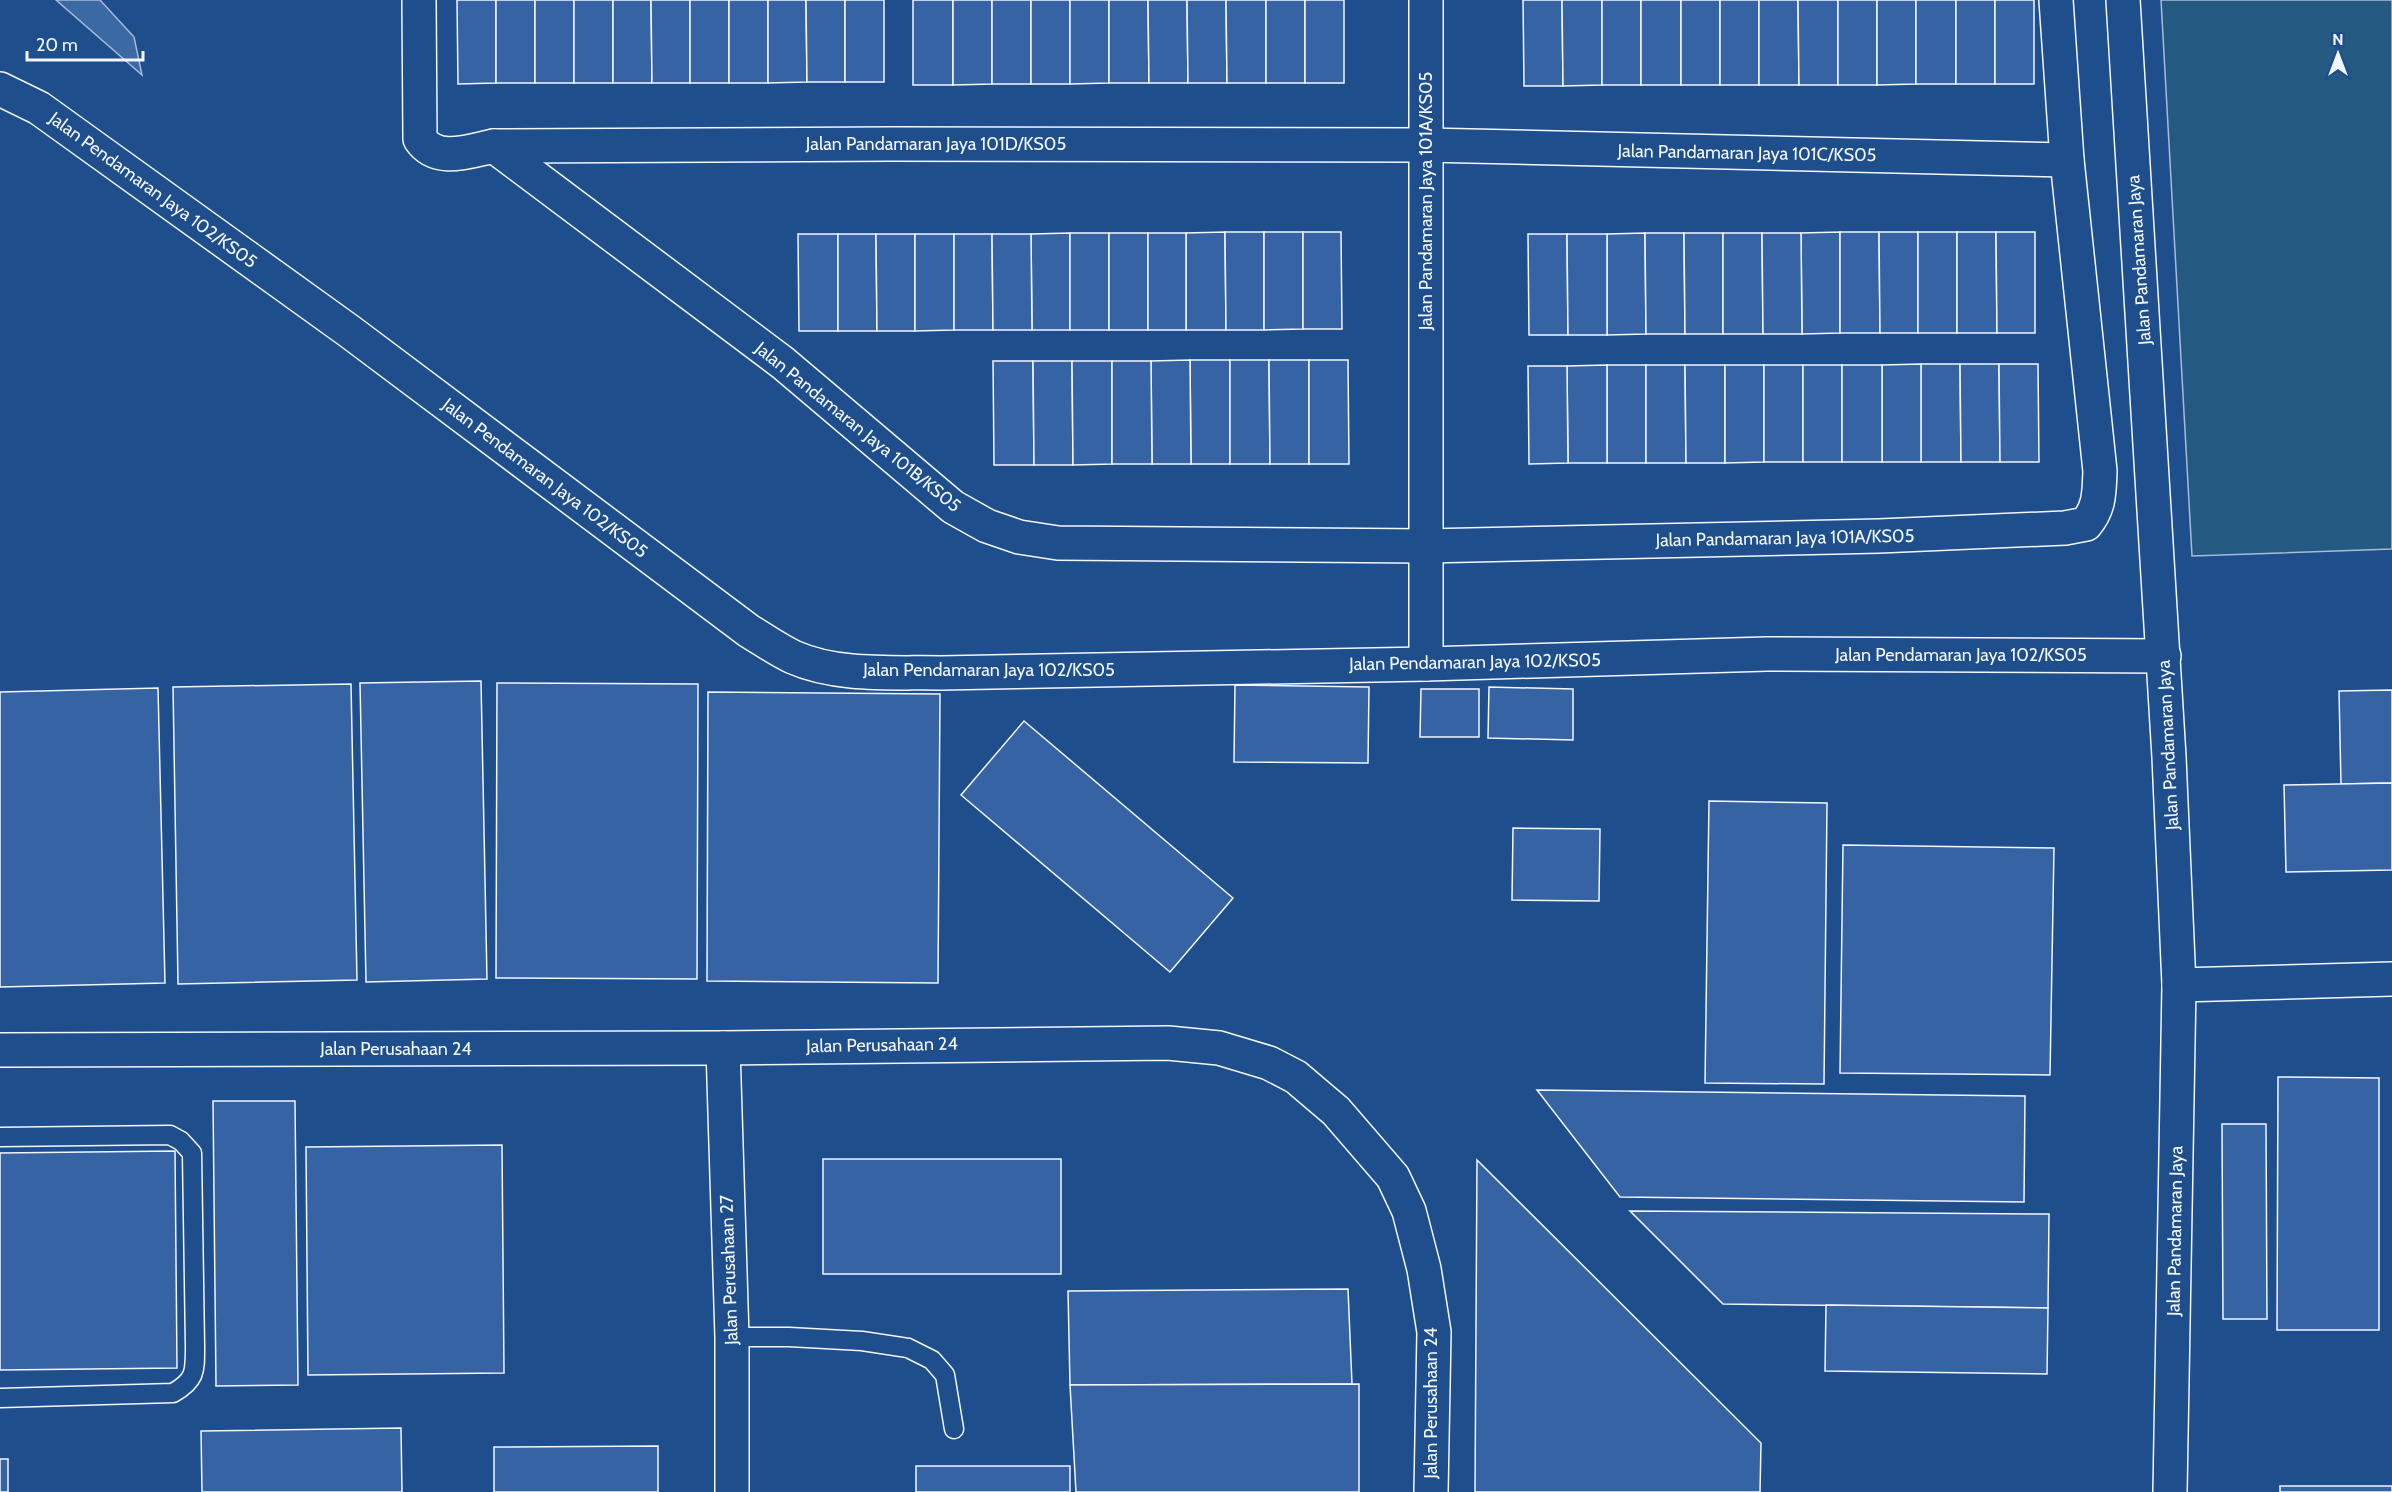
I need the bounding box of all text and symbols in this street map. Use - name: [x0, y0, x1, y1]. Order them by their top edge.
- scale bar: [27, 24, 142, 62]
- north arrow: [2308, 24, 2368, 84]
- text: N: [2332, 30, 2344, 49]
- text: 20 m: [36, 34, 78, 56]
- street label: Jalan Pandamaran Jaya 101A/KS05: [1415, 72, 1437, 331]
- street label: Jalan Pendamaran Jaya 102/KS05: [44, 107, 261, 273]
- street label: Jalan Pandamaran Jaya 101D/KS05: [805, 133, 1066, 155]
- street label: Jalan Pandamaran Jaya 101C/KS05: [1617, 140, 1876, 166]
- street label: Jalan Pandamaran Jaya: [2122, 174, 2156, 347]
- street label: Jalan Pandamaran Jaya 101B/KS05: [750, 337, 965, 517]
- street label: Jalan Pendamaran Jaya 102/KS05: [437, 393, 652, 563]
- street label: Jalan Pandamaran Jaya 101A/KS05: [1655, 525, 1914, 551]
- street label: Jalan Pendamaran Jaya 102/KS05: [1834, 644, 2087, 666]
- street label: Jalan Pendamaran Jaya 102/KS05: [1348, 649, 1601, 675]
- street label: Jalan Pendamaran Jaya 102/KS05: [862, 659, 1115, 681]
- street label: Jalan Pandamaran Jaya: [2153, 659, 2183, 832]
- street label: Jalan Perusahaan 24: [805, 1033, 958, 1057]
- street label: Jalan Perusahaan 24: [319, 1038, 472, 1060]
- street label: Jalan Pandamaran Jaya: [2162, 1145, 2187, 1317]
- street label: Jalan Perusahaan 27: [715, 1195, 743, 1346]
- street label: Jalan Perusahaan 24: [1420, 1327, 1442, 1480]

